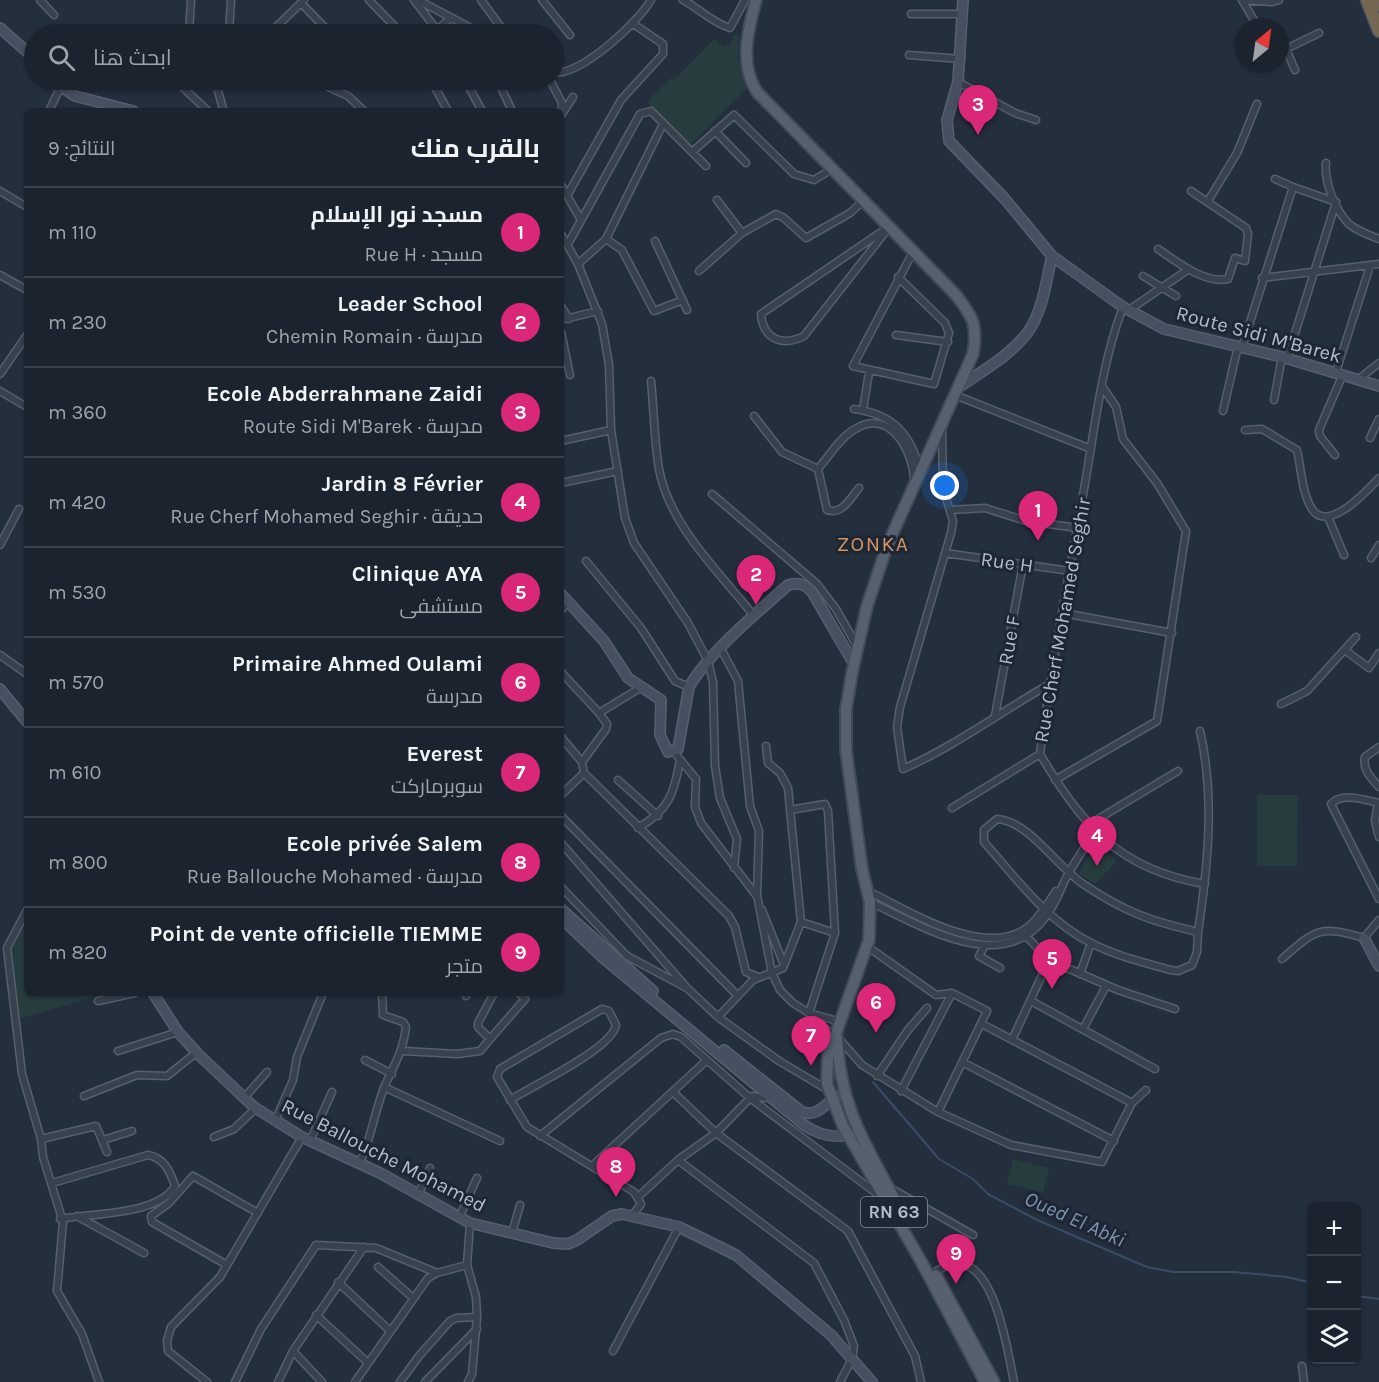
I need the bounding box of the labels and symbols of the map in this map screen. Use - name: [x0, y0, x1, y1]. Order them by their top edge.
- north arrow: [1235, 18, 1289, 72]
- pin: 3: [958, 86, 998, 135]
- street label: Route Sidi M'Barek: [1174, 301, 1344, 368]
- your location: [930, 471, 959, 500]
- pin: 1: [1018, 492, 1058, 541]
- street label: Rue Cherf Mohamed Seghir: [1030, 495, 1096, 744]
- district label: ZONKA: [837, 532, 909, 556]
- street label: Rue H: [979, 547, 1035, 578]
- pin: 2: [736, 556, 776, 605]
- street label: Rue F: [994, 614, 1025, 667]
- pin: 4: [1078, 816, 1116, 866]
- pin: 5: [1032, 940, 1072, 989]
- pin: 6: [856, 984, 896, 1033]
- pin: 7: [792, 1016, 830, 1066]
- street label: Rue Ballouche Mohamed: [278, 1094, 490, 1217]
- pin: 8: [596, 1148, 636, 1197]
- water label: Oued El Abki: [1021, 1186, 1129, 1252]
- road number: RN 63: [861, 1197, 927, 1227]
- pin: 9: [936, 1234, 976, 1284]

